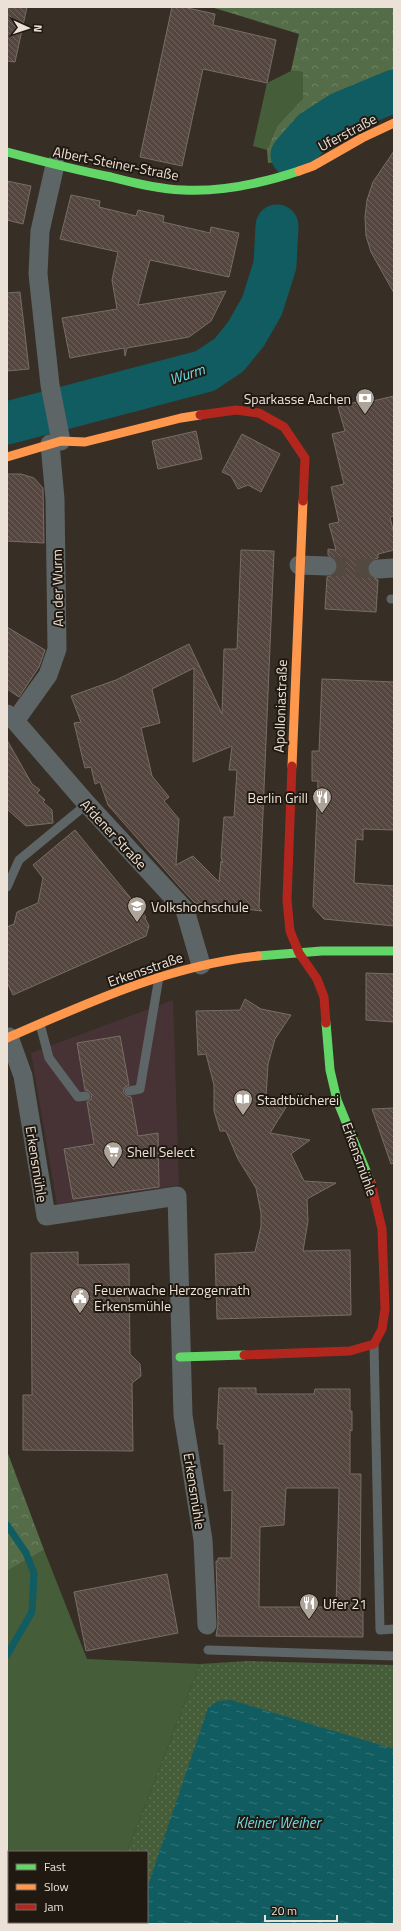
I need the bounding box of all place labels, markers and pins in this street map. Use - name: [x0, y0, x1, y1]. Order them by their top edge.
- bank icon: Sparkasse Aachen: [354, 387, 376, 415]
- place label: Sparkasse Aachen: [244, 388, 351, 409]
- restaurant icon: Berlin Grill: [311, 786, 333, 814]
- place label: Berlin Grill: [248, 787, 308, 808]
- school or university icon: Volkshochschule: [126, 895, 148, 923]
- place label: Volkshochschule: [151, 896, 249, 917]
- library icon: Stadtbücherei: [232, 1088, 254, 1116]
- place label: Stadtbücherei: [257, 1089, 339, 1110]
- supermarket icon: Shell Select: [102, 1140, 124, 1168]
- place label: Shell Select: [127, 1141, 195, 1162]
- place label: Feuerwache Herzogenrath Erkensmühle: [94, 1279, 250, 1316]
- public building icon: Feuerwache Herzogenrath Erkensmühle: [69, 1286, 91, 1314]
- restaurant icon: Ufer 21: [298, 1592, 320, 1620]
- place label: Ufer 21: [323, 1593, 367, 1614]

